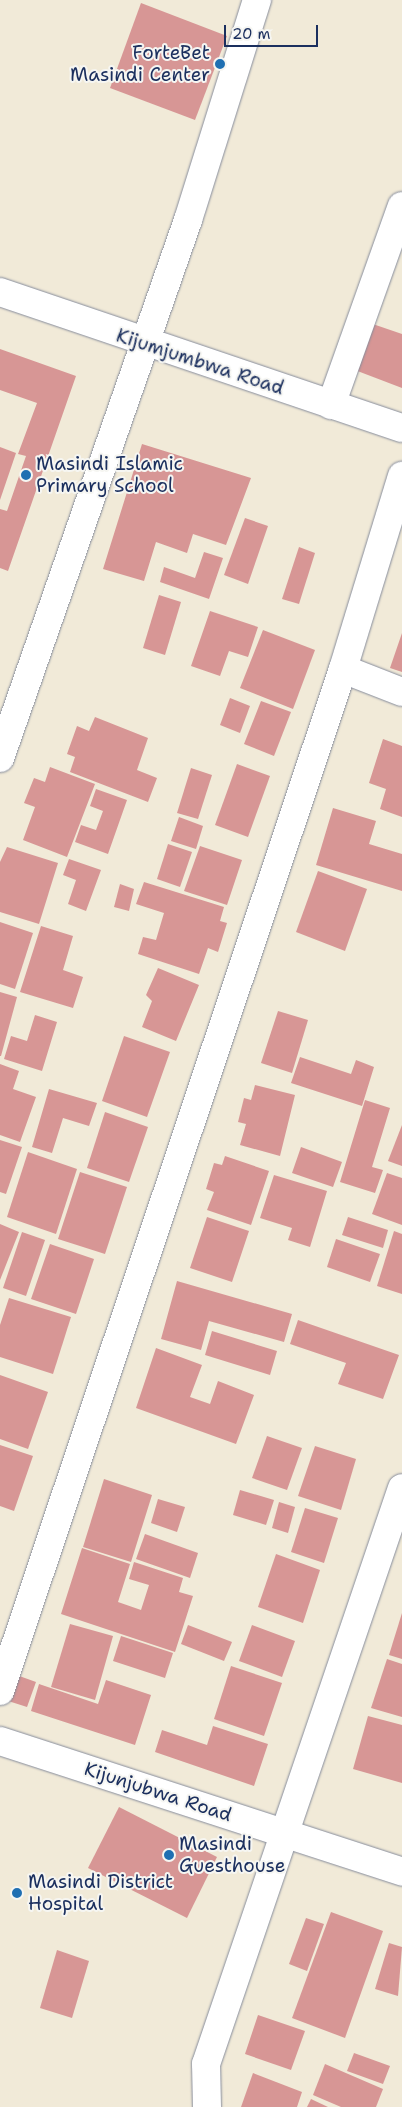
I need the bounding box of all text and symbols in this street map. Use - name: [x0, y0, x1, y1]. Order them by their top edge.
- scale bar: [227, 15, 321, 47]
- text: 20 m: [232, 24, 271, 44]
- place label: ForteBet Masindi Center: [70, 42, 210, 86]
- marker: ForteBet Masindi Center: [214, 58, 226, 70]
- street label: Kijumjumbwa Road: [113, 324, 287, 400]
- place label: Masindi Islamic Primary School: [36, 453, 183, 497]
- marker: Masindi Islamic Primary School: [20, 469, 32, 481]
- street label: Kijunjubwa Road: [81, 1757, 235, 1827]
- place label: Masindi Guesthouse: [179, 1833, 285, 1877]
- marker: Masindi Guesthouse: [163, 1849, 175, 1861]
- place label: Masindi District Hospital: [28, 1871, 173, 1915]
- marker: Masindi District Hospital: [10, 1886, 24, 1900]

